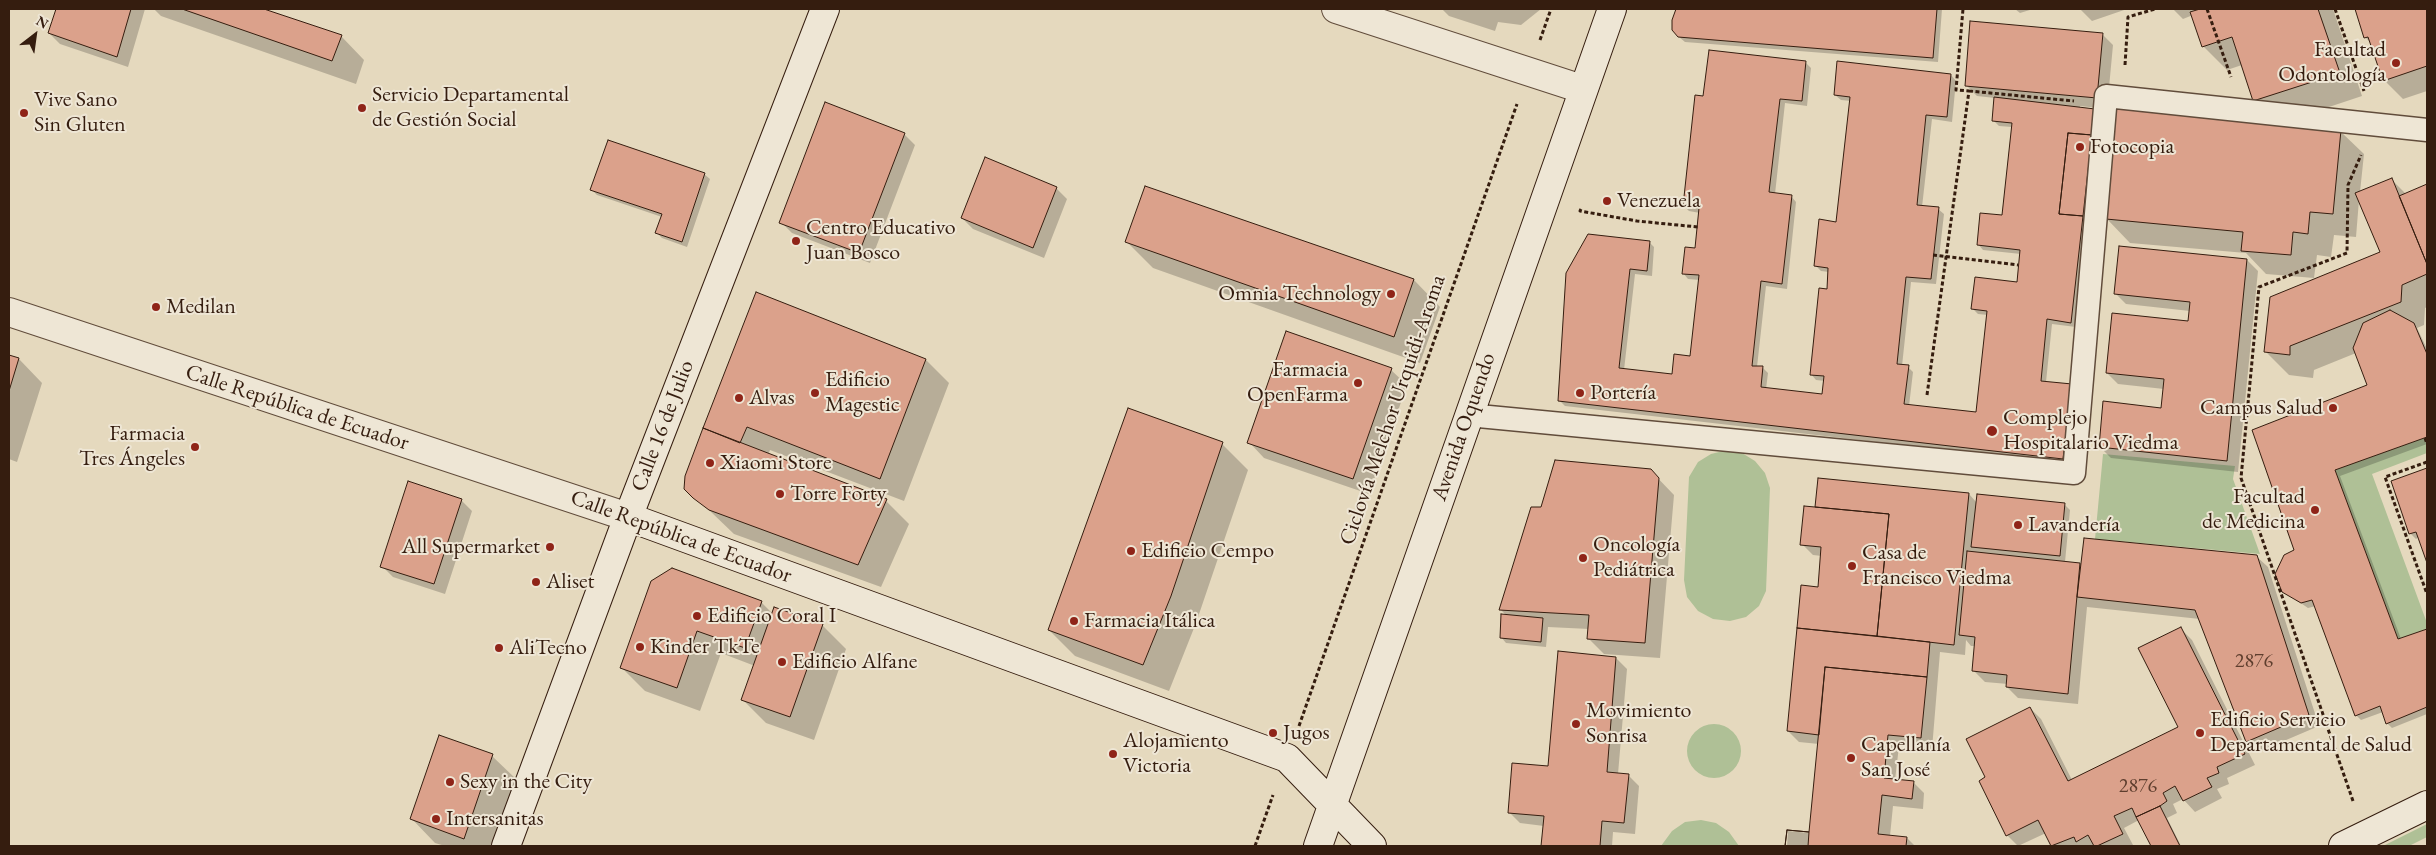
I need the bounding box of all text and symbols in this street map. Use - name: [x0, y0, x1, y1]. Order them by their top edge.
- north arrow: [10, 10, 60, 60]
- text: N: [33, 11, 52, 33]
- place label: Facultad Odontología: [2278, 37, 2386, 88]
- marker: Facultad Odontología: [2390, 57, 2402, 69]
- place label: Servicio Departamental de Gestión Social: [372, 82, 569, 134]
- place label: Vive Sano Sin Gluten: [34, 87, 126, 138]
- marker: Servicio Departamental de Gestión Social: [356, 102, 368, 114]
- marker: Vive Sano Sin Gluten: [18, 107, 30, 119]
- place label: Fotocopia: [2090, 134, 2174, 160]
- marker: Fotocopia: [2074, 141, 2086, 153]
- place label: Venezuela: [1617, 188, 1701, 214]
- marker: Venezuela: [1601, 195, 1613, 207]
- place label: Centro Educativo Juan Bosco: [806, 215, 956, 266]
- marker: Centro Educativo Juan Bosco: [790, 235, 802, 247]
- street label: Ciclovía Melchor Urquidi-Aroma: [1334, 271, 1452, 549]
- place label: Omnia Technology: [1218, 281, 1381, 307]
- marker: Omnia Technology: [1385, 288, 1397, 300]
- place label: Medilan: [166, 294, 236, 320]
- marker: Medilan: [150, 301, 162, 313]
- street label: Avenida Oquendo: [1426, 350, 1502, 504]
- street label: Calle 16 de Julio: [626, 357, 700, 495]
- place label: Farmacia OpenFarma: [1247, 357, 1348, 408]
- street label: Calle República de Ecuador: [182, 359, 412, 457]
- place label: Edificio Magestic: [825, 367, 900, 418]
- marker: Farmacia OpenFarma: [1352, 377, 1364, 389]
- place label: Portería: [1590, 380, 1656, 406]
- place label: Alvas: [749, 385, 795, 411]
- marker: Edificio Magestic: [809, 387, 821, 399]
- marker: Portería: [1574, 387, 1586, 399]
- marker: Alvas: [733, 392, 745, 404]
- place label: Campus Salud: [2200, 395, 2323, 421]
- marker: Campus Salud: [2327, 402, 2339, 414]
- place label: Complejo Hospitalario Viedma: [2003, 405, 2179, 456]
- place label: Farmacia Tres Ángeles: [79, 421, 185, 472]
- marker: Complejo Hospitalario Viedma: [1985, 424, 1999, 438]
- marker: Farmacia Tres Ángeles: [189, 441, 201, 453]
- place label: Xiaomi Store: [720, 450, 831, 476]
- marker: Xiaomi Store: [704, 457, 716, 469]
- place label: Torre Forty: [790, 481, 886, 507]
- place label: Facultad de Medicina: [2202, 484, 2305, 536]
- street label: Calle República de Ecuador: [567, 485, 795, 589]
- marker: Torre Forty: [774, 488, 786, 500]
- marker: Facultad de Medicina: [2309, 504, 2321, 516]
- place label: Lavandería: [2028, 512, 2120, 538]
- marker: Lavandería: [2012, 519, 2024, 531]
- place label: Oncología Pediátrica: [1593, 532, 1680, 584]
- place label: All Supermarket: [402, 534, 540, 560]
- place label: Edificio Cempo: [1141, 538, 1274, 564]
- place label: Casa de Francisco Viedma: [1862, 540, 2011, 592]
- marker: All Supermarket: [544, 541, 556, 553]
- marker: Edificio Cempo: [1125, 545, 1137, 557]
- marker: Oncología Pediátrica: [1577, 552, 1589, 564]
- marker: Casa de Francisco Viedma: [1846, 560, 1858, 572]
- place label: Aliset: [546, 569, 594, 595]
- marker: Aliset: [530, 576, 542, 588]
- place label: Edificio Coral I: [707, 603, 836, 629]
- place label: Farmacia Itálica: [1084, 608, 1215, 634]
- marker: Edificio Coral I: [691, 610, 703, 622]
- marker: Farmacia Itálica: [1068, 615, 1080, 627]
- place label: Kinder TkTe: [650, 634, 760, 660]
- place label: AliTecno: [509, 635, 587, 661]
- marker: Kinder TkTe: [634, 641, 646, 653]
- marker: AliTecno: [493, 642, 505, 654]
- place label: Edificio Alfane: [792, 649, 917, 675]
- house number: 2876: [2235, 650, 2273, 674]
- marker: Edificio Alfane: [776, 656, 788, 668]
- place label: Movimiento Sonrisa: [1586, 698, 1691, 749]
- place label: Edificio Servicio Departamental de Salud: [2210, 707, 2412, 758]
- marker: Movimiento Sonrisa: [1570, 718, 1582, 730]
- place label: Jugos: [1283, 720, 1330, 746]
- marker: Jugos: [1267, 727, 1279, 739]
- marker: Edificio Servicio Departamental de Salud: [2194, 727, 2206, 739]
- place label: Alojamiento Victoria: [1123, 728, 1229, 779]
- place label: Capellanía San José: [1861, 732, 1951, 784]
- marker: Alojamiento Victoria: [1107, 748, 1119, 760]
- marker: Capellanía San José: [1845, 752, 1857, 764]
- place label: Sexy in the City: [460, 769, 592, 795]
- house number: 2876: [2119, 775, 2157, 799]
- marker: Sexy in the City: [444, 776, 456, 788]
- place label: Intersanitas: [446, 806, 544, 832]
- marker: Intersanitas: [430, 813, 442, 825]

